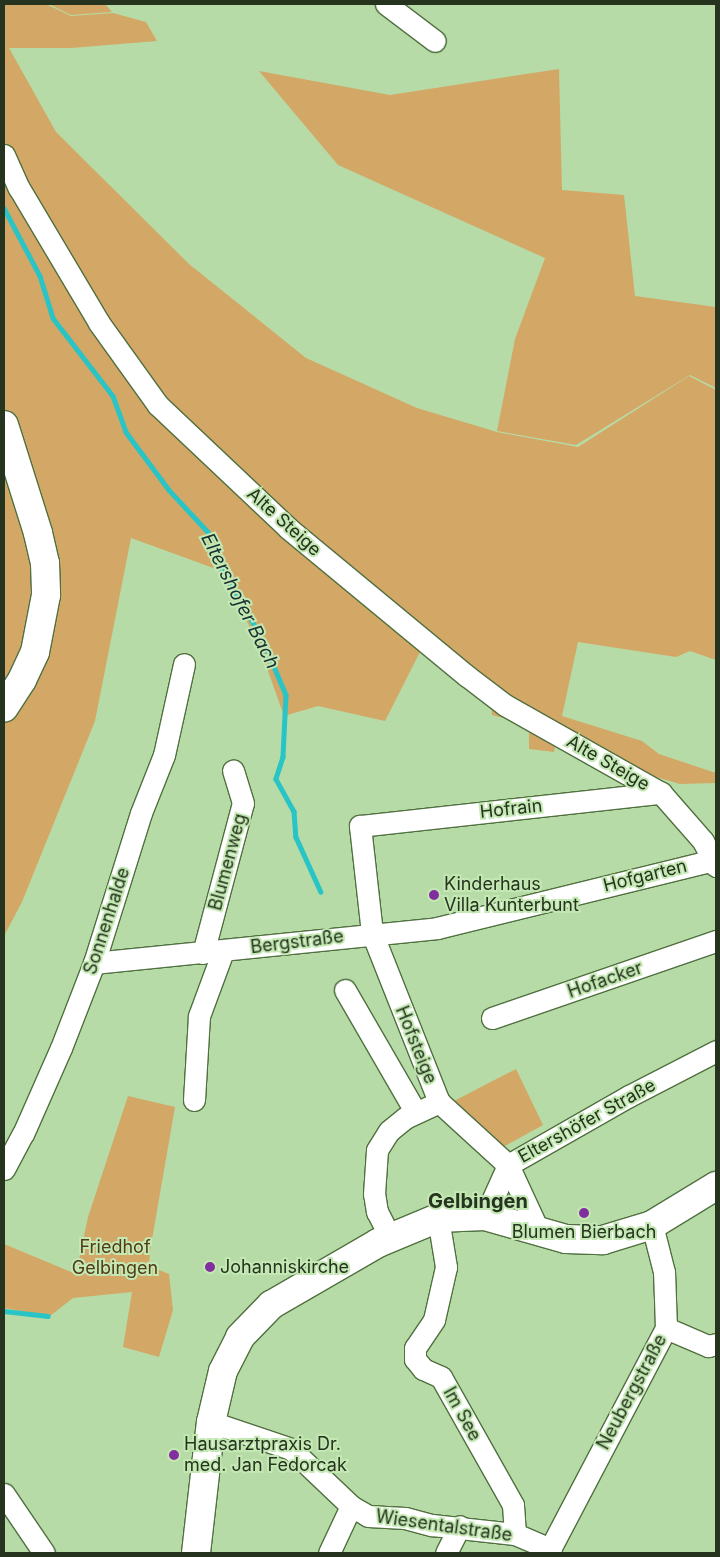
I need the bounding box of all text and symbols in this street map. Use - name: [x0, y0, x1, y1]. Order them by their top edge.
- street label: Alte Steige: [243, 483, 325, 561]
- water label: Eltershofer Bach: [196, 529, 284, 673]
- street label: Alte Steige: [563, 731, 653, 795]
- street label: Hofrain: [479, 795, 543, 823]
- street label: Blumenweg: [205, 811, 251, 913]
- street label: Hofgarten: [601, 855, 689, 897]
- street label: Sonnenhalde: [80, 865, 134, 977]
- place label: Kinderhaus Villa Kunterbunt: [444, 874, 579, 916]
- marker: Kinderhaus Villa Kunterbunt: [428, 889, 440, 901]
- street label: Bergstraße: [249, 926, 345, 958]
- street label: Hofacker: [565, 957, 645, 1003]
- street label: Hofsteige: [391, 1003, 441, 1087]
- street label: Eltershöfer Straße: [515, 1074, 659, 1168]
- district label: Gelbingen: [428, 1189, 528, 1213]
- marker: Blumen Bierbach: [578, 1207, 590, 1219]
- place label: Blumen Bierbach: [512, 1221, 656, 1243]
- park label: Friedhof Gelbingen: [72, 1237, 158, 1280]
- place label: Johanniskirche: [220, 1256, 349, 1278]
- marker: Johanniskirche: [204, 1261, 216, 1273]
- street label: Neubergstraße: [593, 1331, 671, 1453]
- street label: Im See: [438, 1383, 486, 1445]
- place label: Hausarztpraxis Dr. med. Jan Fedorcak: [184, 1434, 347, 1476]
- marker: Hausarztpraxis Dr. med. Jan Fedorcak: [168, 1449, 180, 1461]
- street label: Wiesentalstraße: [374, 1506, 514, 1546]

